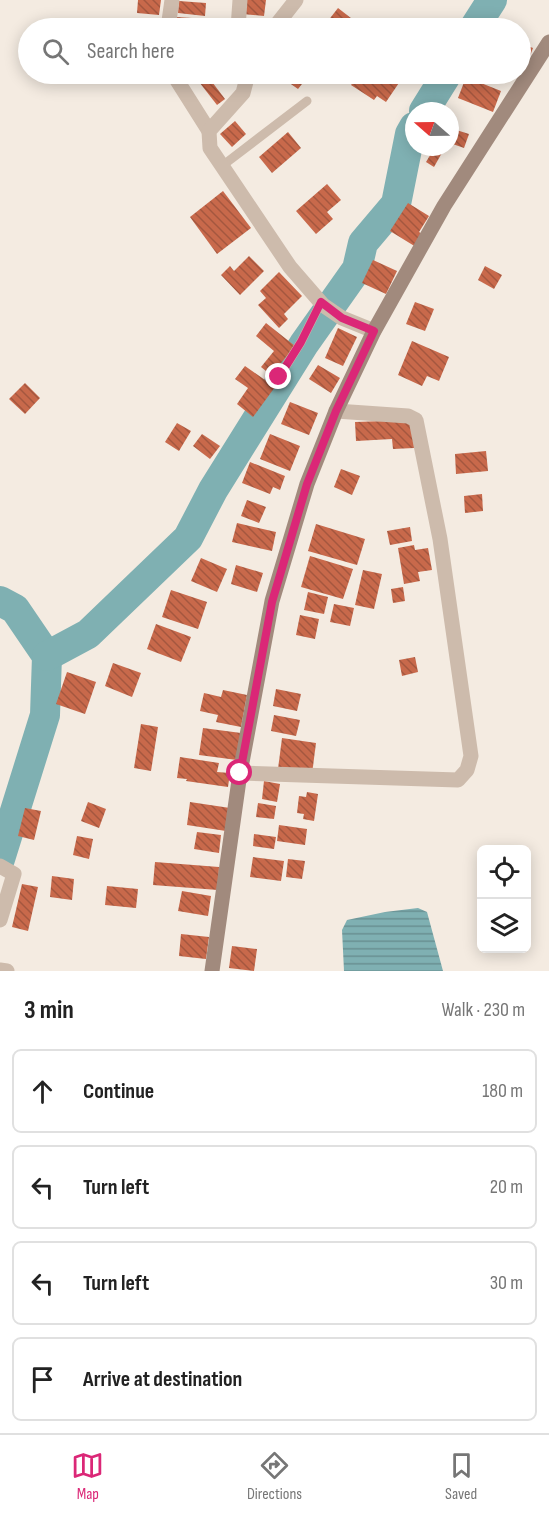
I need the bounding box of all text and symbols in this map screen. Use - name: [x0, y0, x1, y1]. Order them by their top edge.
- search box: [18, 18, 531, 84]
- icon: search: [39, 35, 72, 68]
- text: Search here: [87, 38, 174, 65]
- north arrow: [405, 102, 459, 156]
- route end: [265, 363, 291, 389]
- route start: [226, 759, 252, 785]
- map controls: [477, 845, 531, 953]
- button: locate: [477, 845, 531, 899]
- button: layers: [477, 899, 531, 953]
- text: 3 min: [24, 995, 74, 1026]
- text: Walk · 230 m: [442, 998, 525, 1022]
- icon: ahead: [26, 1075, 59, 1108]
- text: Continue: [83, 1078, 154, 1105]
- text: 180 m: [482, 1079, 523, 1103]
- icon: left: [26, 1171, 59, 1204]
- text: Turn left: [83, 1174, 149, 1201]
- text: 20 m: [490, 1175, 523, 1199]
- icon: left: [26, 1267, 59, 1300]
- text: Turn left: [83, 1270, 149, 1297]
- text: 30 m: [490, 1271, 523, 1295]
- icon: arrive: [26, 1363, 59, 1396]
- text: Arrive at destination: [83, 1366, 242, 1393]
- tab: Map: [71, 1449, 104, 1504]
- tab: Directions: [247, 1449, 302, 1504]
- tab: Saved: [445, 1449, 478, 1504]

